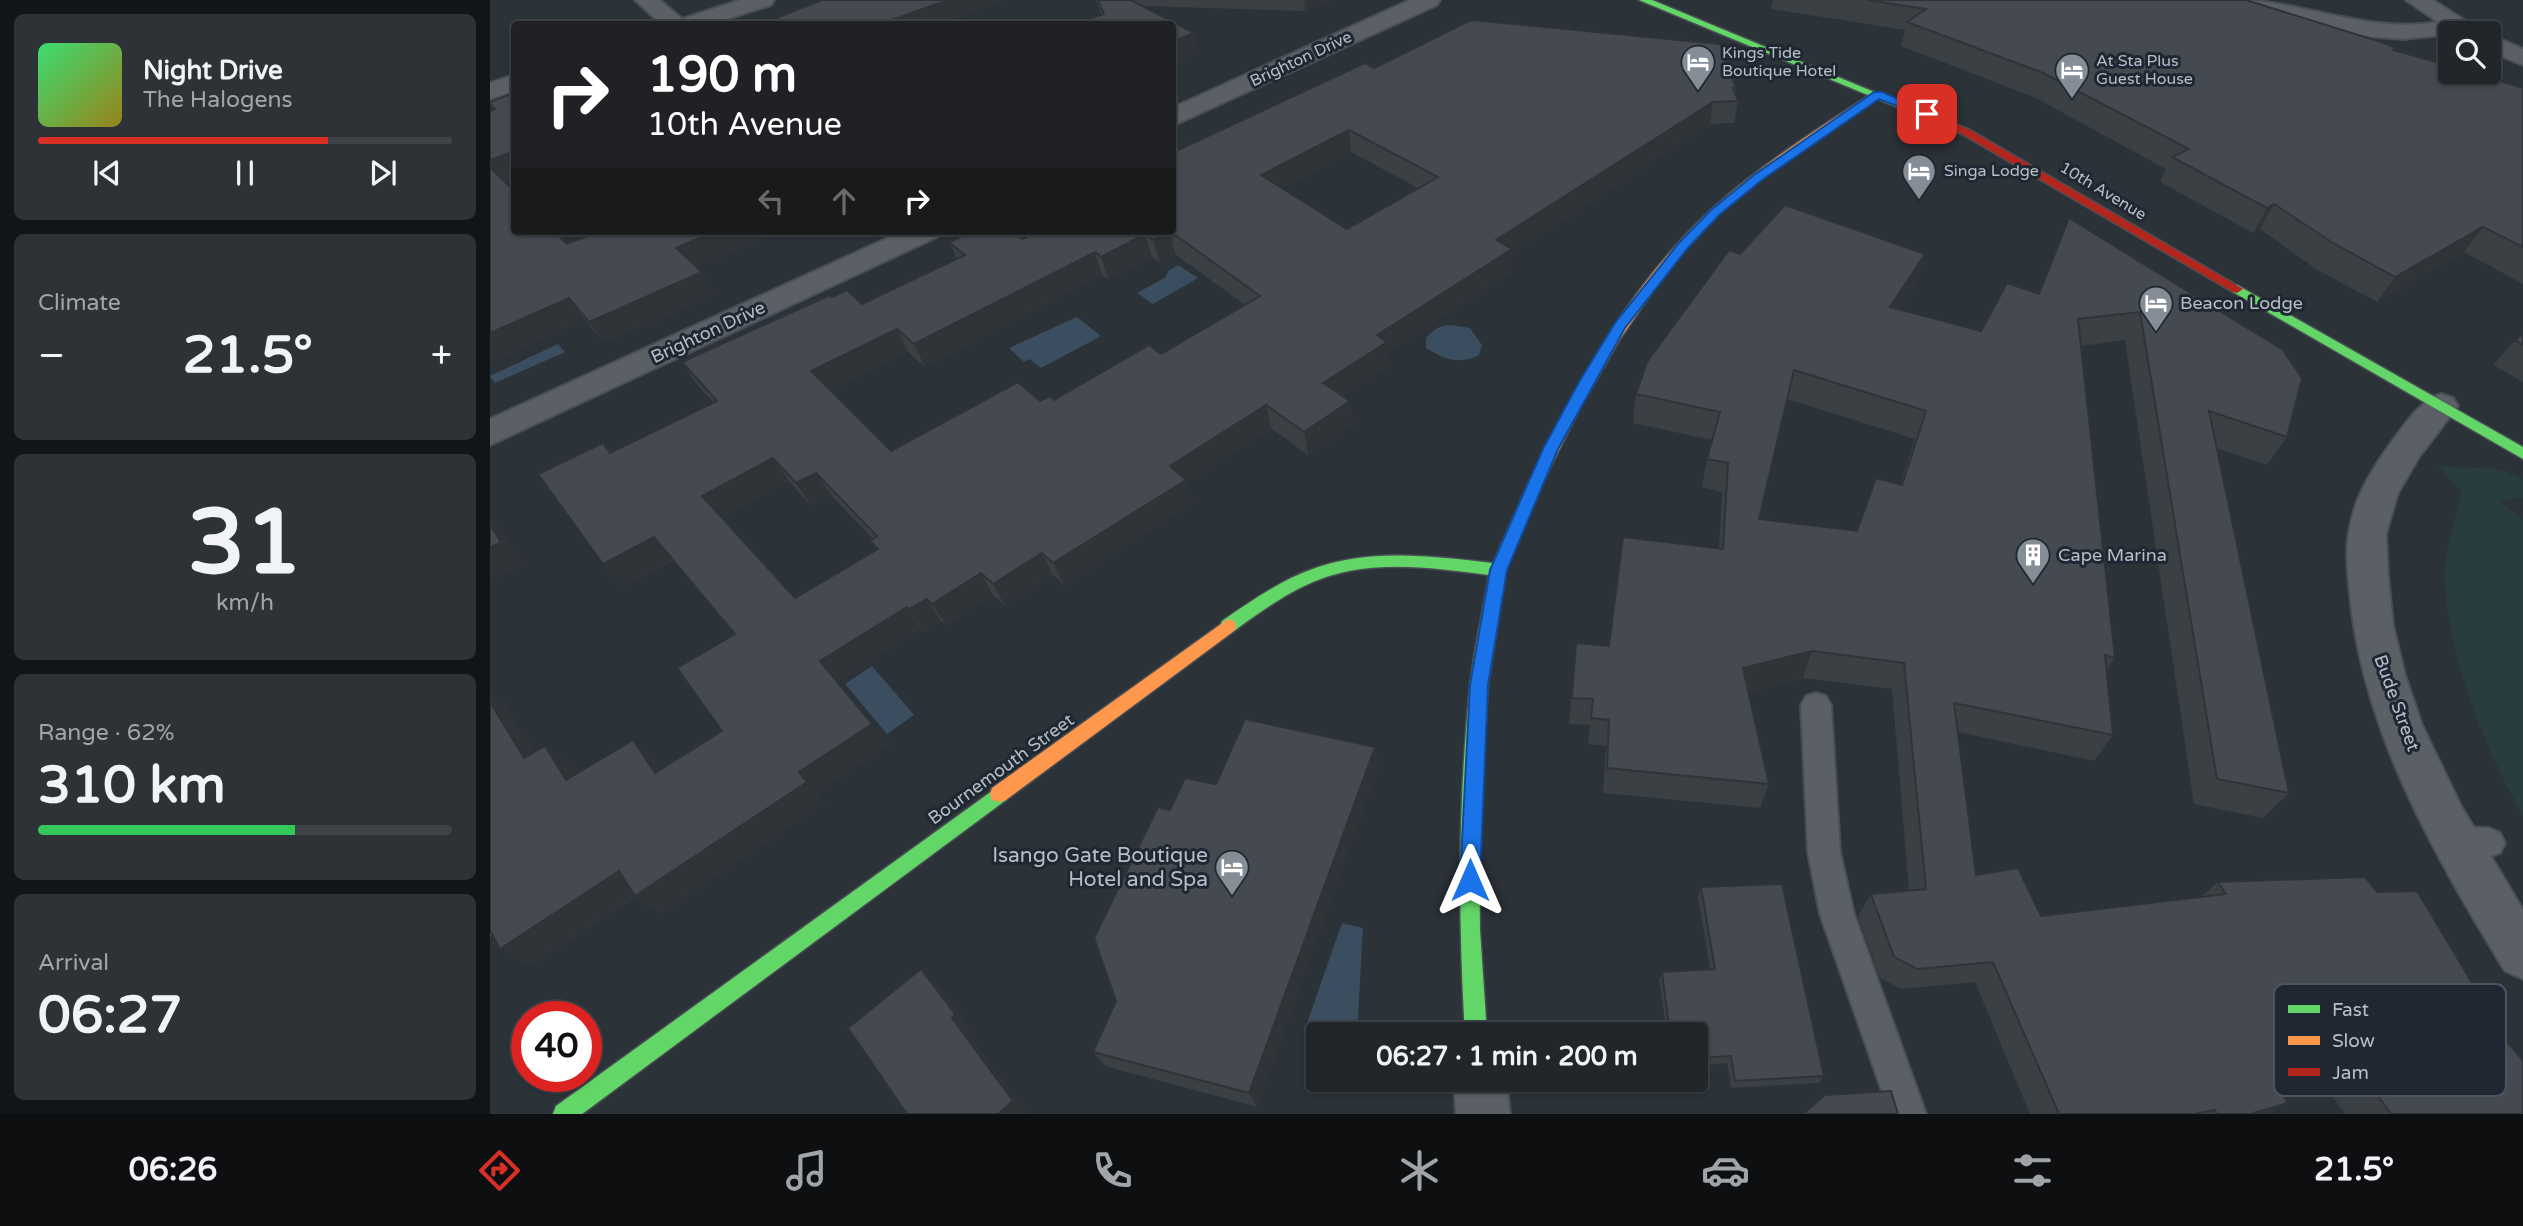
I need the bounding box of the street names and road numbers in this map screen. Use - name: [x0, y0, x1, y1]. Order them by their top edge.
- street label: Brighton Drive: [1247, 27, 1355, 91]
- street label: 10th Avenue: [2056, 157, 2150, 225]
- street label: Brighton Drive: [647, 296, 769, 368]
- street label: Bude Street: [2369, 652, 2425, 754]
- street label: Bournemouth Street: [924, 709, 1078, 829]

